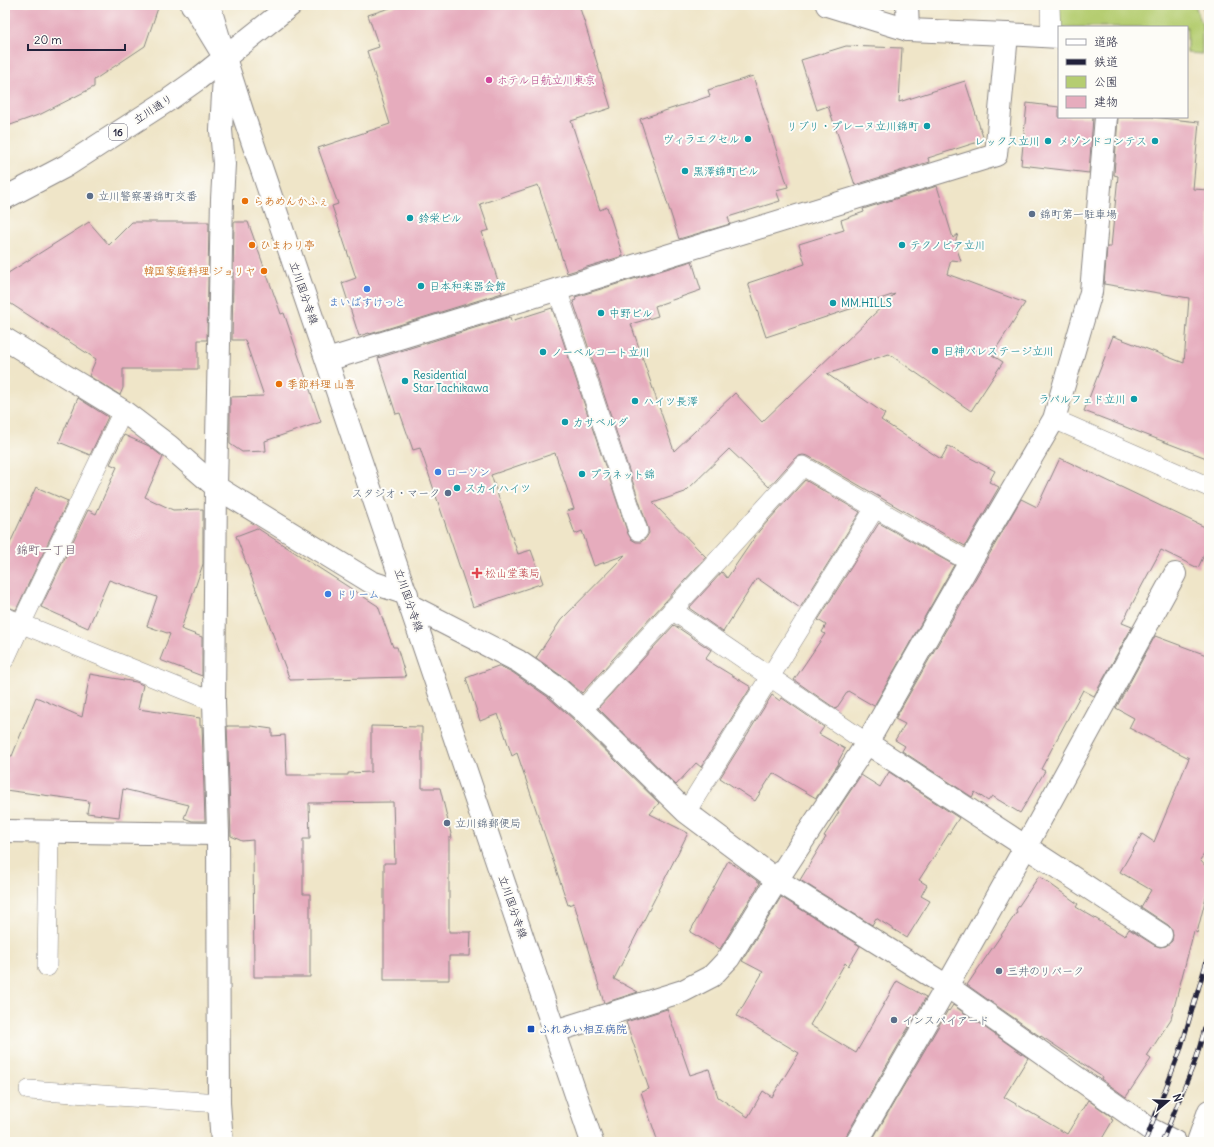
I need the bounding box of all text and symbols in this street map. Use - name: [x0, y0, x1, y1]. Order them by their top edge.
- scale bar: [28, 26, 125, 52]
- legend: [1058, 26, 1188, 118]
- text: 20 m: [34, 32, 62, 47]
- text: 道路: [1094, 34, 1118, 49]
- text: 鉄道: [1094, 54, 1118, 69]
- place label: ホテル日航立川東京: [497, 73, 596, 87]
- text: 公園: [1094, 74, 1118, 89]
- marker: ホテル日航立川東京: [484, 75, 494, 85]
- street label: 立川通り: [131, 91, 175, 127]
- text: 建物: [1094, 94, 1118, 109]
- place label: リブリ・プレーヌ立川錦町: [787, 119, 919, 133]
- marker: リブリ・プレーヌ立川錦町: [922, 121, 932, 131]
- road number: 16: [109, 124, 127, 140]
- place label: ヴィラエクセル: [663, 132, 740, 146]
- marker: ヴィラエクセル: [743, 134, 753, 144]
- place label: レックス立川: [974, 134, 1040, 148]
- place label: メゾンドコンテス: [1058, 134, 1147, 148]
- marker: レックス立川: [1043, 136, 1053, 146]
- marker: メゾンドコンテス: [1150, 136, 1160, 146]
- place label: 黒澤錦町ビル: [693, 164, 759, 178]
- marker: 黒澤錦町ビル: [680, 166, 690, 176]
- place label: 立川警察署錦町交番: [98, 189, 197, 203]
- marker: 立川警察署錦町交番: [85, 191, 95, 201]
- place label: らあめんかふぇ: [253, 194, 329, 208]
- marker: らあめんかふぇ: [240, 196, 250, 206]
- place label: 錦町第一駐車場: [1040, 207, 1117, 221]
- marker: 錦町第一駐車場: [1027, 209, 1037, 219]
- place label: 鈴栄ビル: [418, 211, 462, 225]
- marker: 鈴栄ビル: [405, 213, 415, 223]
- place label: ひまわり亭: [260, 238, 315, 252]
- place label: テクノピア立川: [910, 238, 985, 252]
- marker: ひまわり亭: [247, 240, 257, 250]
- marker: テクノピア立川: [897, 240, 907, 250]
- street label: 立川国分寺線: [287, 260, 321, 326]
- place label: 韓国家庭料理 ジョリヤ: [143, 264, 256, 278]
- marker: 韓国家庭料理 ジョリヤ: [259, 266, 269, 276]
- place label: 日本和楽器会館: [429, 279, 506, 293]
- marker: 日本和楽器会館: [416, 281, 426, 291]
- marker: まいばすけっと: [362, 284, 372, 294]
- place label: まいばすけっと: [329, 295, 405, 309]
- place label: MM.HILLS: [841, 296, 892, 310]
- marker: MM.HILLS: [828, 298, 838, 308]
- place label: 中野ビル: [609, 306, 653, 320]
- marker: 中野ビル: [596, 308, 606, 318]
- place label: 日神パレステージ立川: [943, 344, 1054, 358]
- place label: ノーベルコート立川: [551, 345, 650, 359]
- marker: 日神パレステージ立川: [930, 346, 940, 356]
- marker: ノーベルコート立川: [538, 347, 548, 357]
- place label: Residential Star Tachikawa: [413, 368, 488, 395]
- marker: Residential Star Tachikawa: [400, 376, 410, 386]
- place label: 季節料理 山喜: [287, 377, 356, 391]
- marker: 季節料理 山喜: [274, 379, 284, 389]
- place label: ラパルフェド立川: [1038, 392, 1126, 406]
- place label: ハイツ長澤: [643, 394, 698, 408]
- marker: ラパルフェド立川: [1129, 394, 1139, 404]
- marker: ハイツ長澤: [630, 396, 640, 406]
- place label: カサベルダ: [573, 415, 628, 429]
- marker: カサベルダ: [560, 417, 570, 427]
- place label: ローソン: [446, 465, 490, 479]
- marker: ローソン: [433, 467, 443, 477]
- place label: プラネット錦: [590, 467, 655, 481]
- marker: プラネット錦: [577, 469, 587, 479]
- place label: スカイハイツ: [465, 481, 531, 495]
- marker: スカイハイツ: [452, 483, 462, 493]
- place label: スタジオ・マーク: [352, 486, 440, 500]
- marker: スタジオ・マーク: [443, 488, 453, 498]
- district label: 錦町一丁目: [16, 542, 76, 557]
- place label: 松山堂薬局: [485, 566, 540, 580]
- street label: 立川国分寺線: [392, 567, 426, 633]
- marker: 松山堂薬局: [472, 568, 482, 578]
- place label: ドリーム: [336, 587, 380, 601]
- marker: ドリーム: [323, 589, 333, 599]
- place label: 立川錦郵便局: [455, 816, 521, 830]
- marker: 立川錦郵便局: [442, 818, 452, 828]
- street label: 立川国分寺線: [496, 874, 530, 940]
- place label: 三井のリパーク: [1007, 964, 1084, 978]
- marker: 三井のリパーク: [994, 966, 1004, 976]
- place label: インスパイアード: [902, 1013, 990, 1027]
- marker: インスパイアード: [889, 1015, 899, 1025]
- place label: ふれあい相互病院: [539, 1022, 627, 1036]
- marker: ふれあい相互病院: [526, 1024, 536, 1034]
- north arrow: [1148, 1081, 1188, 1121]
- text: N: [1170, 1092, 1185, 1104]

